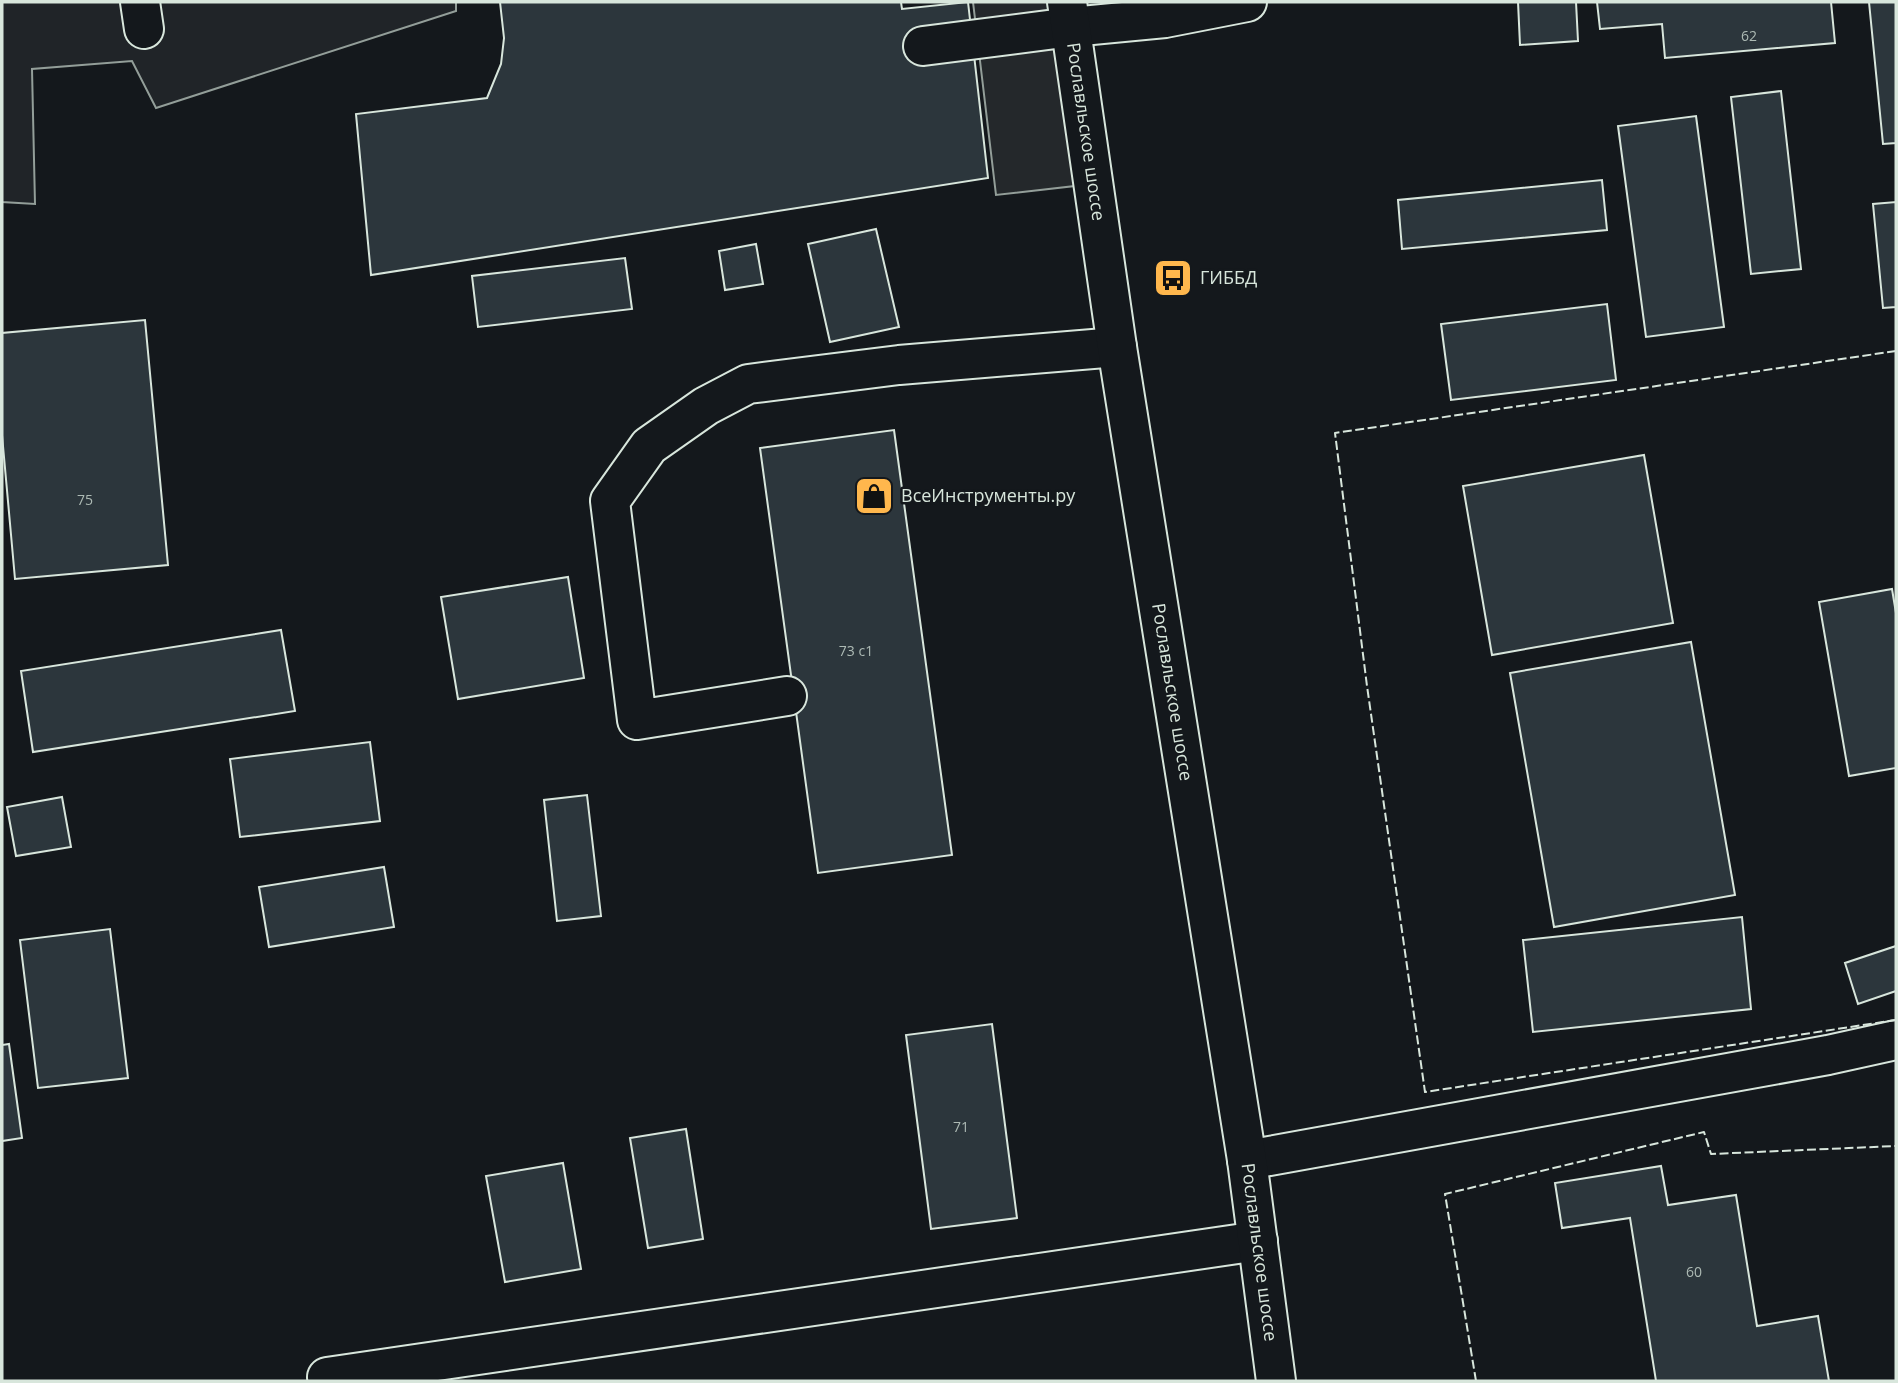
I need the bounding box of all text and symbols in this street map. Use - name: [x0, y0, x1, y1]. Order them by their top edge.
- house number: 62: [1741, 26, 1757, 45]
- street label: Рославльское шоссе: [1062, 41, 1112, 222]
- bus stop icon: ГИББД: [1152, 257, 1194, 299]
- place label: ГИББД: [1200, 265, 1257, 289]
- shop icon: ВсеИнструменты.ру: [853, 475, 895, 517]
- place label: ВсеИнструменты.ру: [901, 483, 1076, 507]
- house number: 75: [77, 490, 93, 509]
- street label: Рославльское шоссе: [1147, 601, 1199, 782]
- house number: 73 с1: [839, 641, 873, 660]
- house number: 71: [953, 1117, 969, 1136]
- street label: Рославльское шоссе: [1237, 1162, 1284, 1343]
- house number: 60: [1686, 1262, 1702, 1281]

